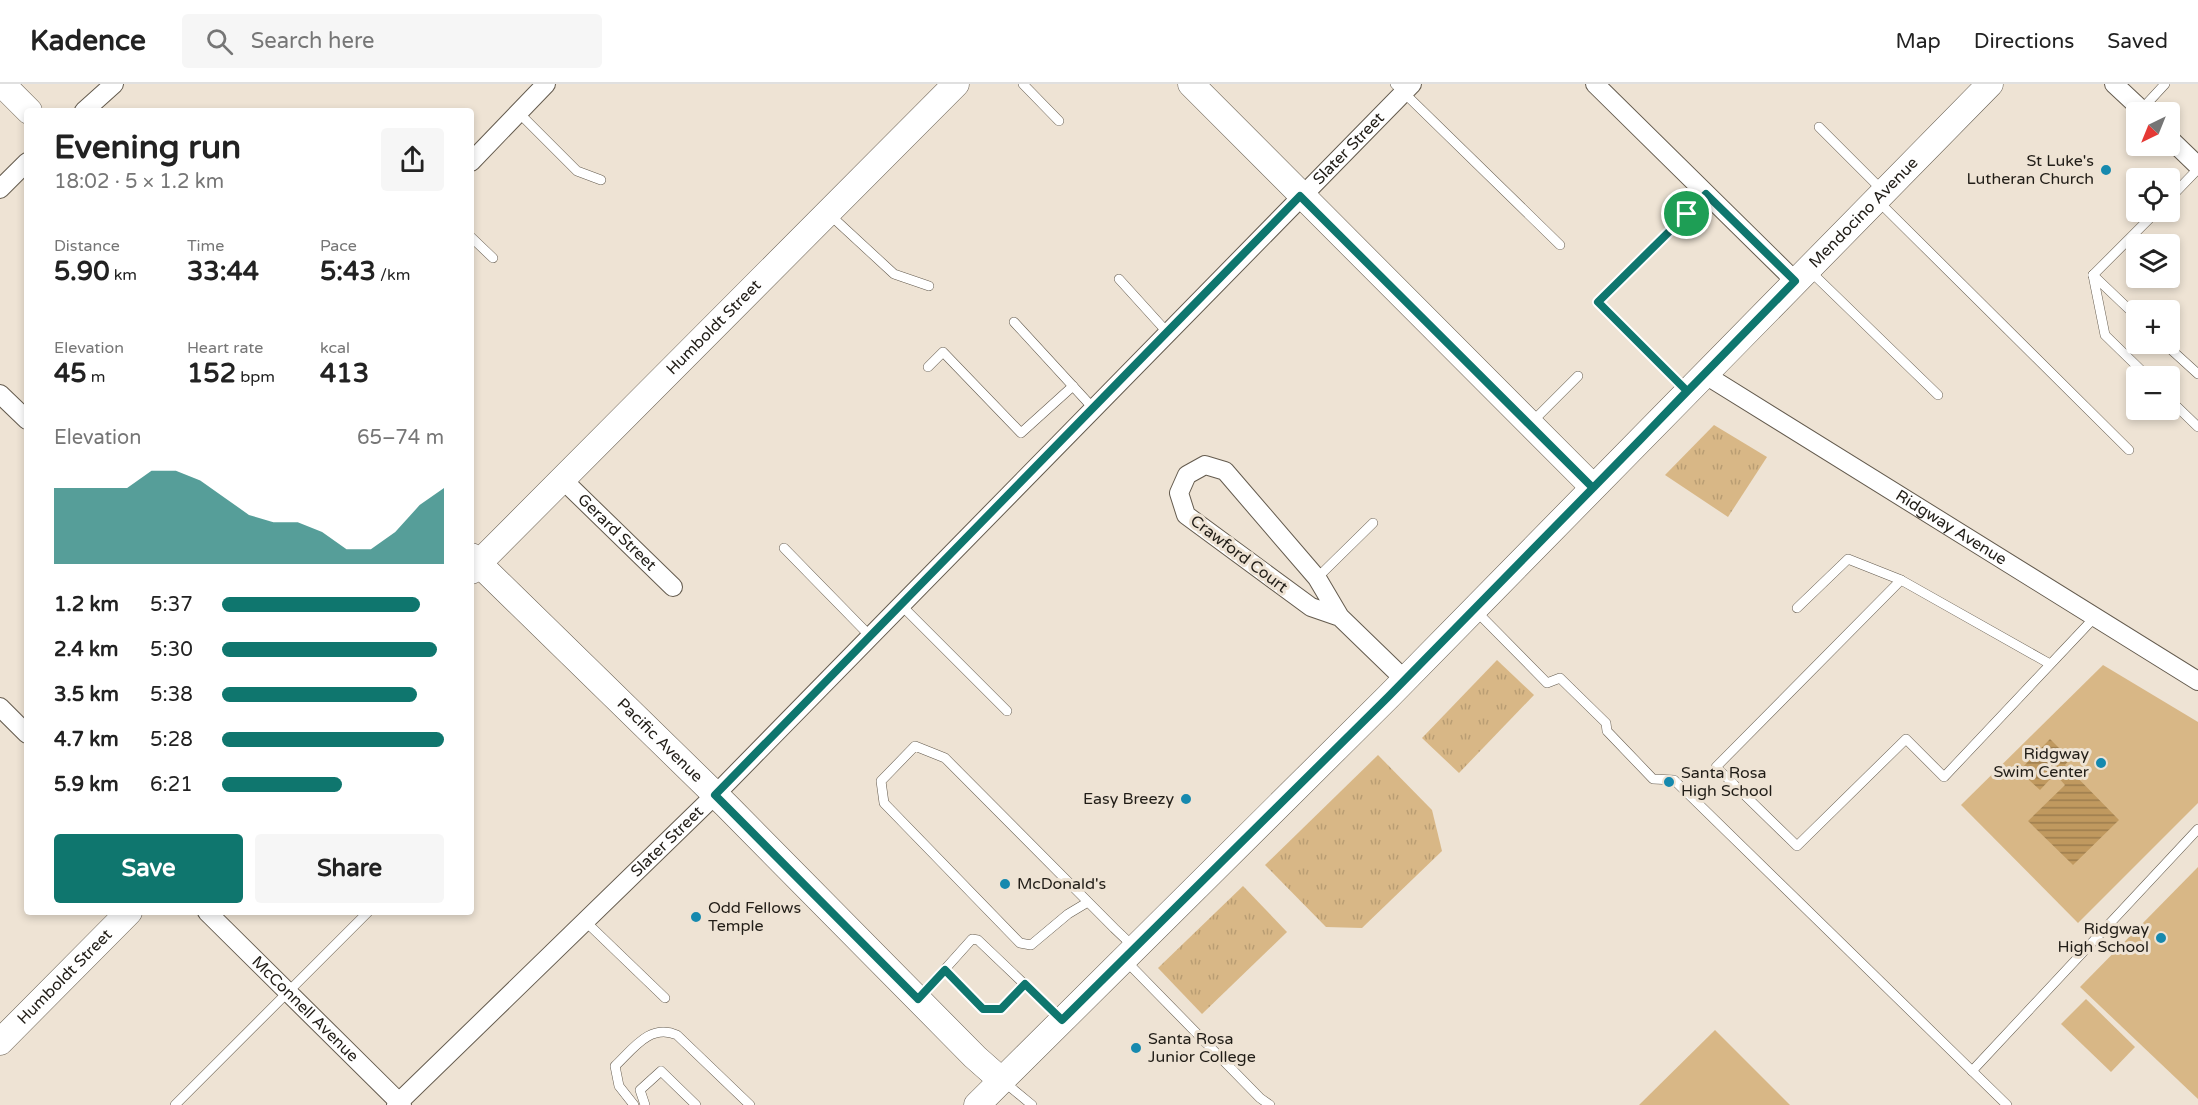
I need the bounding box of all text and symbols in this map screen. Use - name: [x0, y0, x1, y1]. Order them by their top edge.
- search box: [182, 14, 602, 68]
- text: Kadence: [30, 24, 146, 58]
- icon: search: [203, 25, 236, 58]
- text: Search here: [251, 28, 374, 54]
- text: Map: [1895, 29, 1941, 54]
- text: Directions: [1974, 29, 2074, 54]
- text: Saved: [2107, 29, 2168, 54]
- north arrow: [2126, 102, 2180, 156]
- map controls: [2126, 102, 2180, 420]
- street label: Slater Street: [1309, 108, 1389, 189]
- text: Evening run: [54, 128, 241, 167]
- button: share: [381, 128, 444, 191]
- place label: St Luke's Lutheran Church: [1966, 151, 2094, 189]
- street label: Mendocino Avenue: [1805, 153, 1922, 272]
- marker: St Luke's Lutheran Church: [2099, 163, 2113, 177]
- button: locate: [2126, 168, 2180, 222]
- text: 18:02 · 5 × 1.2 km: [54, 170, 224, 194]
- pin: [1661, 188, 1712, 239]
- icon: arrive: [1670, 197, 1703, 230]
- button: layers: [2126, 234, 2180, 288]
- text: Distance: [54, 236, 120, 256]
- text: Time: [187, 236, 224, 256]
- text: Pace: [320, 236, 357, 256]
- text: 5.90: [54, 256, 109, 287]
- text: 33:44: [187, 256, 259, 287]
- text: 5:43: [320, 256, 376, 287]
- text: km: [109, 265, 137, 285]
- text: /km: [376, 265, 410, 285]
- street label: Humboldt Street: [662, 275, 765, 379]
- button: +: [2126, 300, 2180, 354]
- text: Elevation: [54, 338, 124, 358]
- text: Heart rate: [187, 338, 263, 358]
- text: kcal: [320, 338, 350, 358]
- text: 45: [54, 358, 87, 389]
- text: 152: [187, 358, 236, 389]
- text: 413: [320, 358, 369, 389]
- button: −: [2126, 366, 2180, 420]
- text: m: [87, 367, 106, 387]
- text: bpm: [236, 367, 275, 387]
- text: Elevation: [54, 426, 141, 450]
- text: 65–74 m: [357, 426, 444, 450]
- street label: Ridgway Avenue: [1892, 486, 2010, 570]
- street label: Gerard Street: [573, 490, 661, 575]
- street label: Crawford Court: [1186, 511, 1292, 597]
- text: 1.2 km: [54, 593, 119, 617]
- text: 5:37: [150, 593, 193, 617]
- text: 2.4 km: [54, 638, 118, 662]
- text: 5:30: [150, 638, 193, 662]
- text: 3.5 km: [54, 683, 119, 707]
- text: 5:38: [150, 683, 193, 707]
- street label: Pacific Avenue: [613, 694, 707, 787]
- text: 4.7 km: [54, 728, 119, 752]
- text: 5:28: [150, 728, 193, 752]
- place label: Ridgway Swim Center: [1993, 744, 2090, 782]
- marker: Ridgway Swim Center: [2094, 756, 2108, 770]
- place label: Santa Rosa High School: [1681, 763, 1772, 801]
- text: 5.9 km: [54, 773, 119, 797]
- text: 6:21: [150, 773, 193, 797]
- marker: Santa Rosa High School: [1662, 775, 1676, 789]
- place label: Easy Breezy: [1083, 789, 1174, 809]
- marker: Easy Breezy: [1179, 792, 1193, 806]
- street label: Slater Street: [627, 802, 708, 881]
- button: Save: [54, 834, 243, 903]
- button: Share: [255, 834, 444, 903]
- place label: McDonald's: [1017, 874, 1106, 894]
- marker: McDonald's: [998, 877, 1012, 891]
- place label: Odd Fellows Temple: [708, 898, 801, 936]
- marker: Odd Fellows Temple: [689, 910, 703, 924]
- place label: Ridgway High School: [2058, 919, 2149, 957]
- street label: Humboldt Street: [13, 925, 116, 1029]
- marker: Ridgway High School: [2154, 931, 2168, 945]
- street label: McConnell Avenue: [248, 952, 363, 1066]
- place label: Santa Rosa Junior College: [1148, 1029, 1256, 1067]
- marker: Santa Rosa Junior College: [1129, 1041, 1143, 1055]

